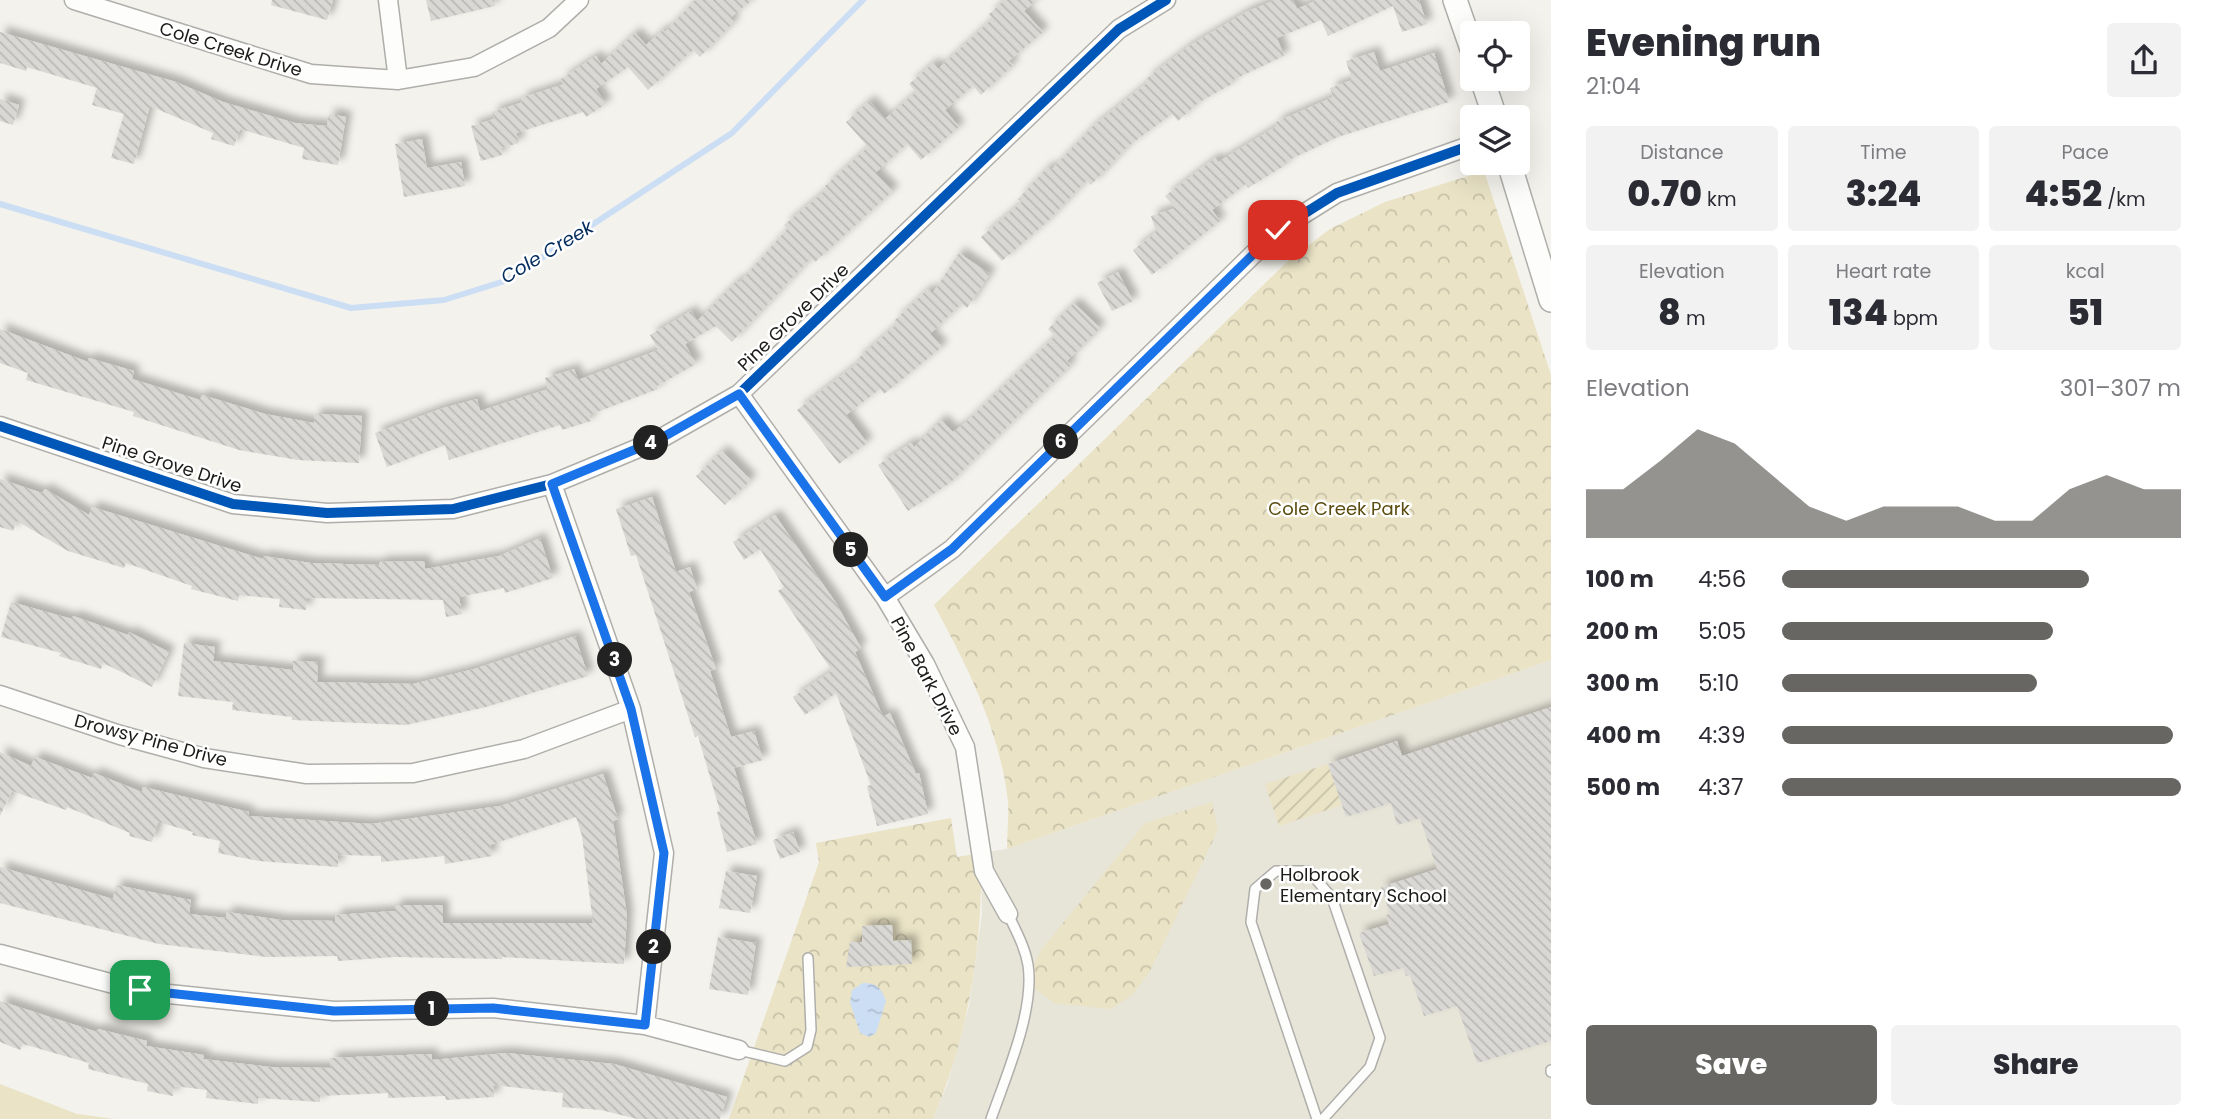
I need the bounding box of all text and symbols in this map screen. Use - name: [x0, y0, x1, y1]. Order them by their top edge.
- street label: Cole Creek Drive: [157, 15, 305, 83]
- text: Evening run: [1586, 16, 1821, 69]
- map controls: [1460, 21, 1530, 175]
- button: locate: [1460, 21, 1530, 91]
- button: share: [2107, 23, 2181, 97]
- text: 21:04: [1586, 70, 1640, 102]
- button: layers: [1460, 105, 1530, 175]
- text: Distance: [1640, 139, 1723, 166]
- text: Time: [1860, 139, 1907, 166]
- text: Pace: [2062, 139, 2109, 166]
- text: 0.70: [1627, 169, 1702, 218]
- text: 3:24: [1845, 169, 1922, 218]
- text: 4:52: [2025, 169, 2102, 218]
- text: km: [1702, 186, 1736, 213]
- text: /km: [2102, 186, 2146, 213]
- pin: [1248, 200, 1308, 260]
- icon: check: [1259, 211, 1297, 249]
- water label: Cole Creek: [495, 213, 600, 290]
- street label: Pine Grove Drive: [732, 257, 854, 377]
- text: Elevation: [1639, 258, 1725, 285]
- text: Heart rate: [1836, 258, 1931, 285]
- text: kcal: [2066, 258, 2105, 285]
- text: 8: [1658, 288, 1681, 337]
- text: 134: [1829, 288, 1888, 337]
- text: 51: [2067, 288, 2103, 337]
- text: m: [1681, 305, 1706, 332]
- text: bpm: [1888, 305, 1938, 332]
- text: Elevation: [1586, 372, 1690, 404]
- text: 301–307 m: [2060, 372, 2181, 404]
- pin: 6: [1044, 424, 1078, 460]
- pin: 4: [634, 426, 668, 460]
- text: 6: [1054, 428, 1067, 455]
- text: 4: [644, 429, 657, 456]
- street label: Pine Grove Drive: [99, 430, 245, 498]
- park label: Cole Creek Park: [1268, 496, 1410, 521]
- pin: 5: [834, 532, 868, 568]
- text: 5: [844, 536, 857, 563]
- text: 100 m: [1586, 563, 1654, 595]
- text: 4:56: [1698, 563, 1746, 595]
- street label: Pine Bark Drive: [885, 612, 969, 740]
- text: 200 m: [1586, 615, 1658, 647]
- text: 5:05: [1698, 615, 1746, 647]
- pin: 3: [598, 642, 632, 678]
- text: 3: [609, 646, 620, 673]
- text: 300 m: [1586, 667, 1659, 699]
- text: 5:10: [1698, 667, 1739, 699]
- street label: Drowsy Pine Drive: [72, 708, 230, 772]
- text: 400 m: [1586, 719, 1661, 751]
- text: 4:39: [1698, 719, 1745, 751]
- text: 500 m: [1586, 771, 1660, 803]
- text: 4:37: [1698, 771, 1743, 803]
- place label: Holbrook Elementary School: [1280, 862, 1447, 908]
- marker: Holbrook Elementary School: [1258, 876, 1274, 892]
- pin: 2: [636, 930, 672, 964]
- text: 2: [648, 933, 659, 960]
- pin: [110, 960, 170, 1020]
- icon: arrive: [121, 971, 159, 1009]
- pin: 1: [414, 992, 450, 1026]
- text: 1: [428, 995, 435, 1022]
- button: Save: [1586, 1025, 1877, 1105]
- button: Share: [1891, 1025, 2181, 1105]

